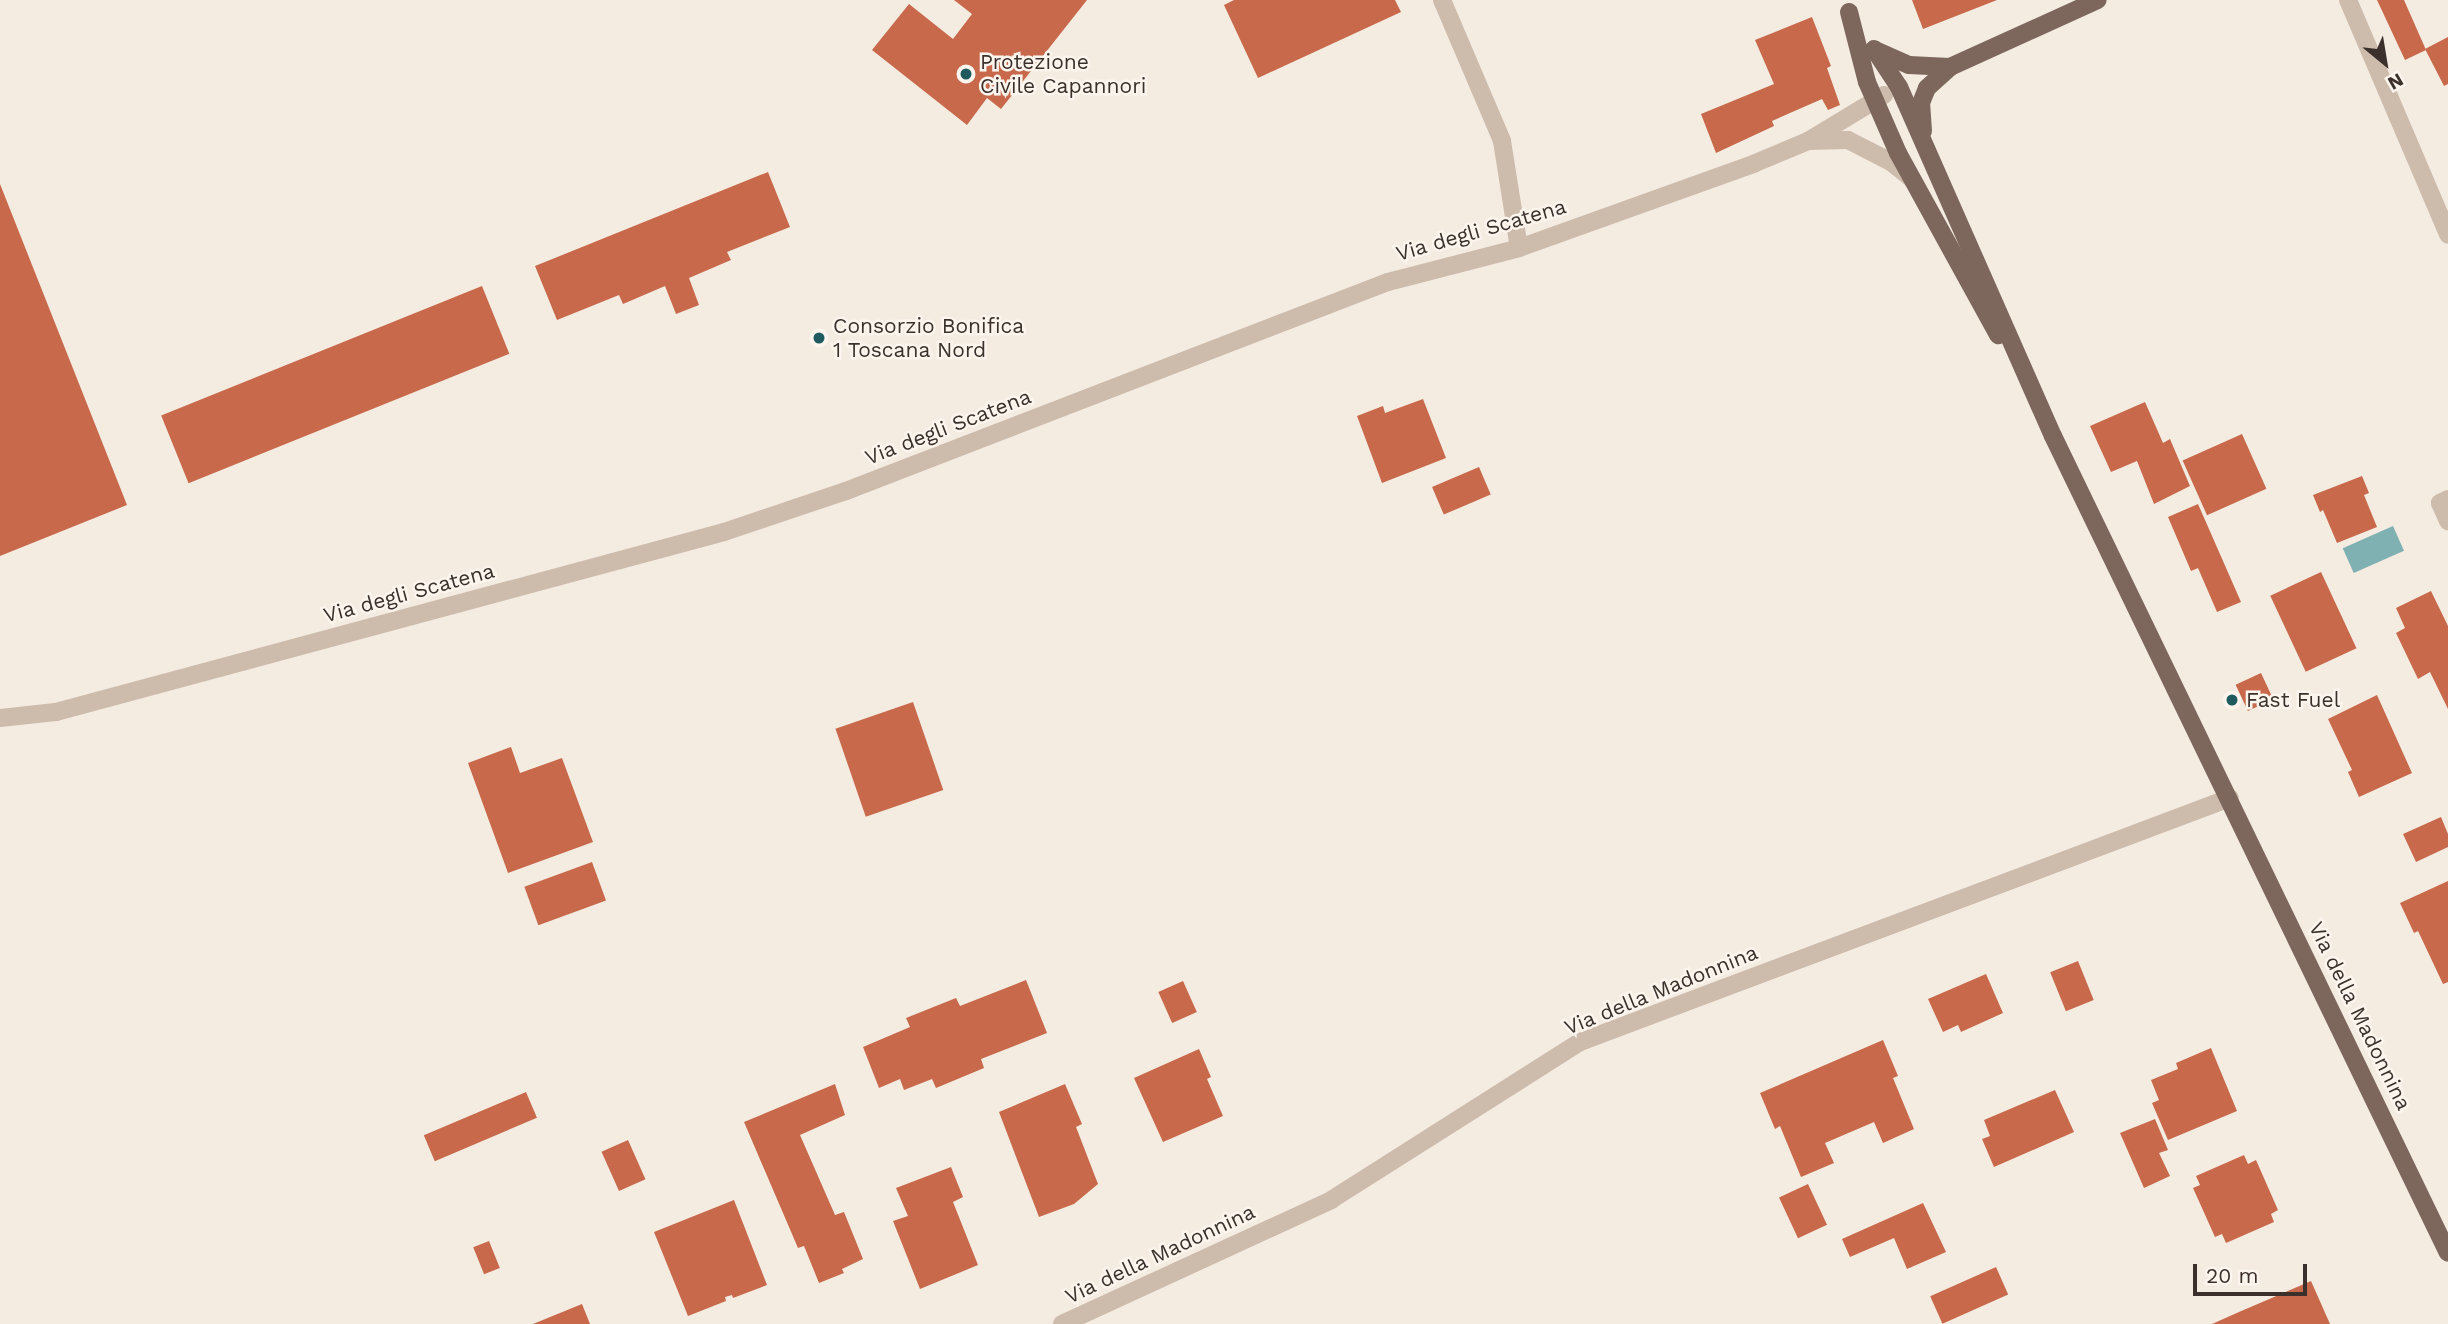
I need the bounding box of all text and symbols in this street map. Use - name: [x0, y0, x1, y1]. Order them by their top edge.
- north arrow: [2350, 28, 2420, 98]
- place label: Protezione Civile Capannori: [980, 49, 1146, 99]
- marker: Protezione Civile Capannori: [958, 66, 974, 82]
- text: N: [2384, 68, 2408, 95]
- street label: Via degli Scatena: [1393, 194, 1569, 266]
- place label: Consorzio Bonifica 1 Toscana Nord: [833, 313, 1024, 363]
- marker: Consorzio Bonifica 1 Toscana Nord: [811, 330, 827, 346]
- street label: Via degli Scatena: [861, 384, 1035, 470]
- street label: Via degli Scatena: [321, 558, 497, 628]
- place label: Fast Fuel: [2246, 687, 2340, 713]
- marker: Fast Fuel: [2224, 692, 2240, 708]
- street label: Via della Madonnina: [2303, 917, 2417, 1115]
- street label: Via della Madonnina: [1560, 939, 1762, 1041]
- street label: Via della Madonnina: [1061, 1199, 1259, 1309]
- scale bar: [2196, 1250, 2310, 1294]
- text: 20 m: [2206, 1263, 2258, 1288]

